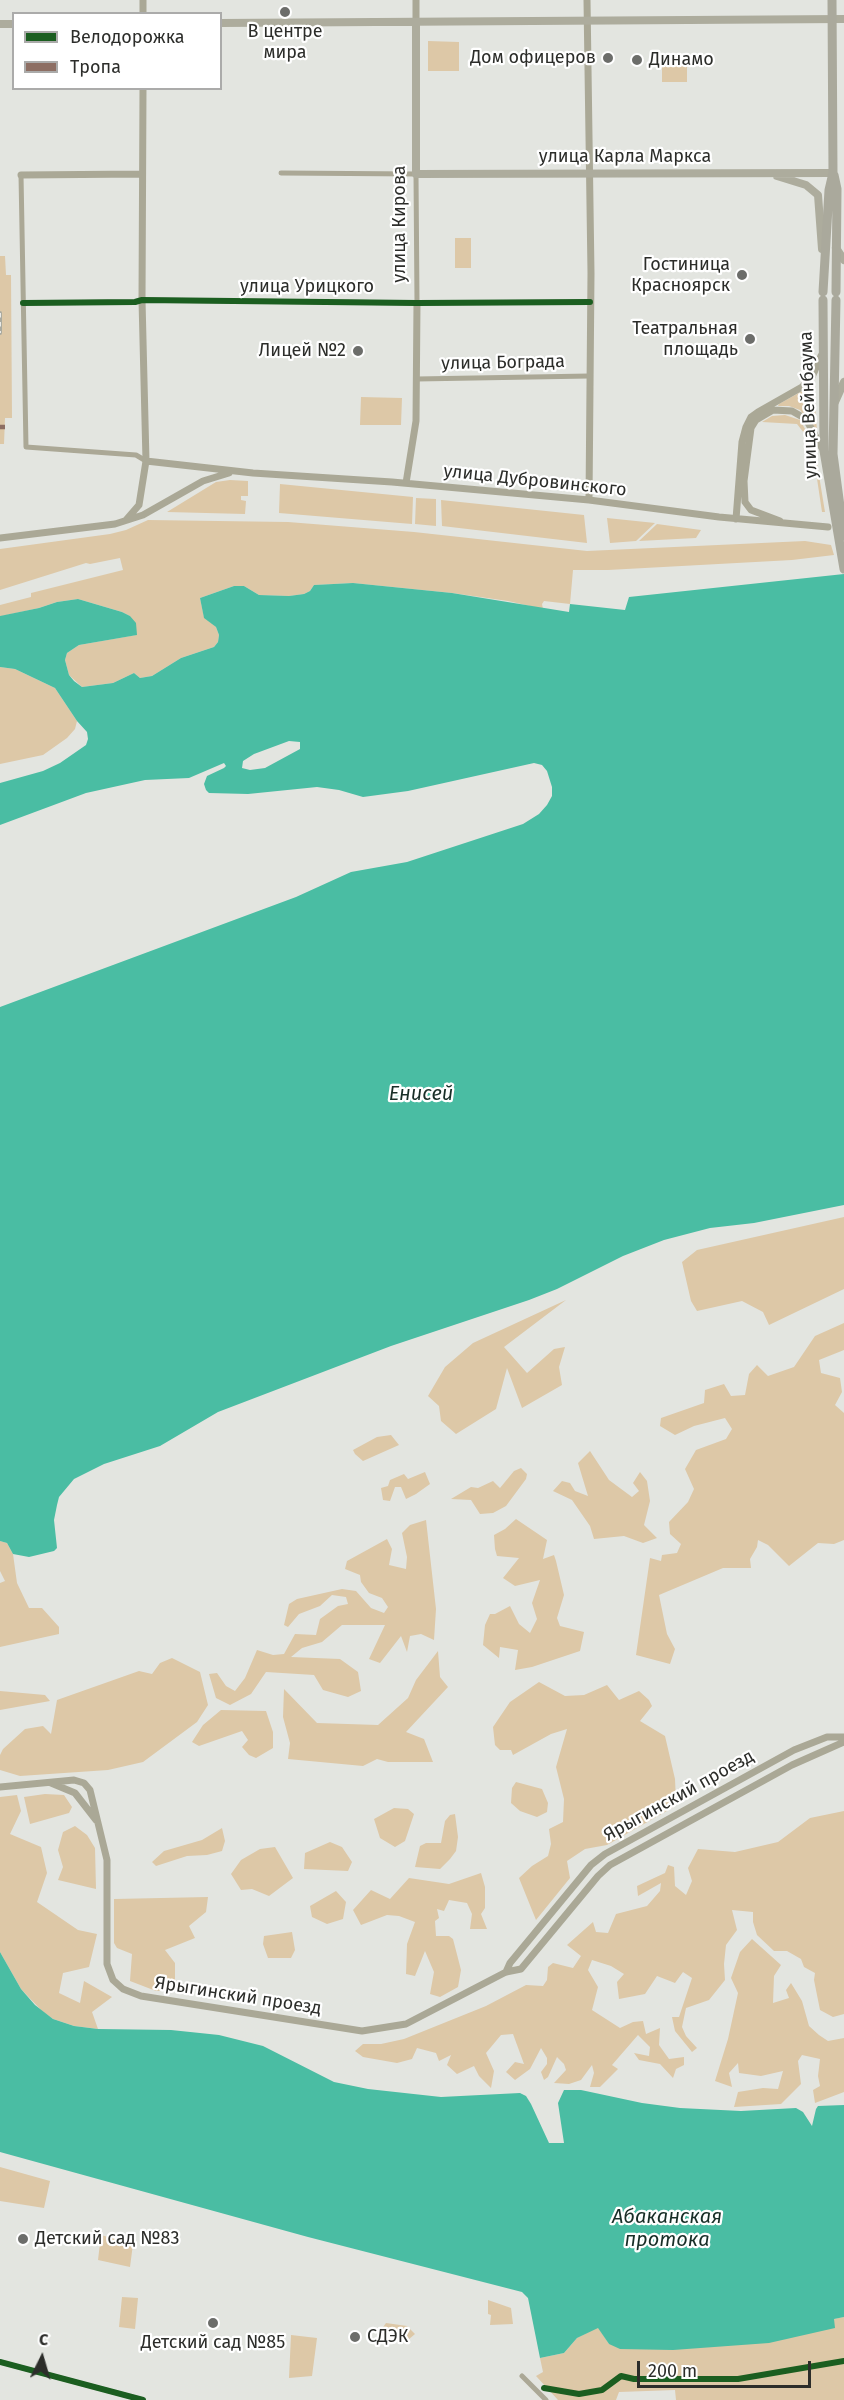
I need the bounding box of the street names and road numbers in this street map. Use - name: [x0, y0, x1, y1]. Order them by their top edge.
- street label: улица Карла Маркса: [539, 146, 711, 168]
- street label: улица Кирова: [389, 165, 411, 283]
- street label: улица Урицкого: [240, 276, 374, 298]
- street label: улица Вейнбаума: [796, 331, 822, 479]
- street label: улица Бограда: [441, 351, 565, 375]
- street label: улица Дубровинского: [442, 461, 628, 501]
- street label: Ярыгинский проезд: [600, 1746, 758, 1846]
- street label: Ярыгинский проезд: [153, 1972, 323, 2020]

